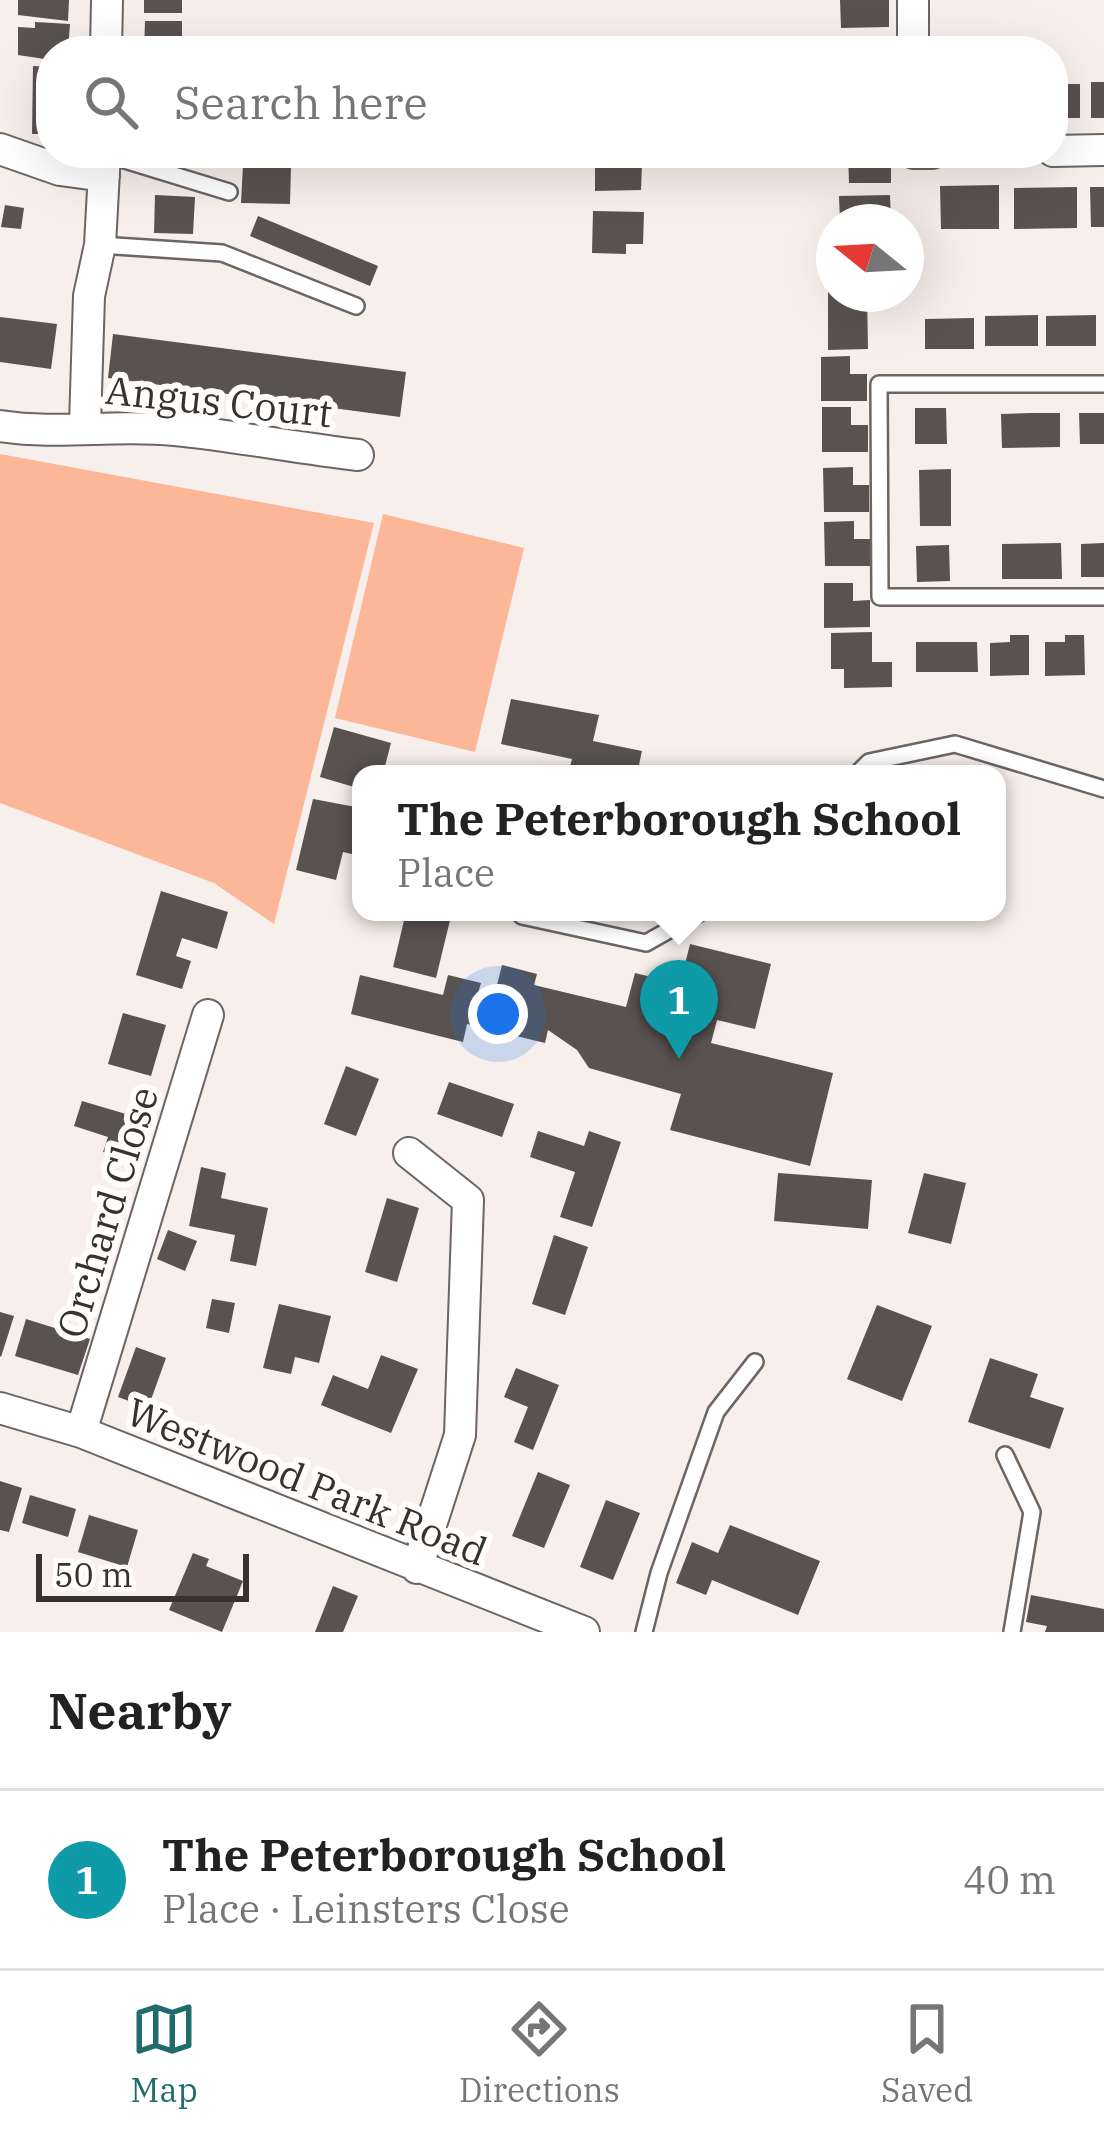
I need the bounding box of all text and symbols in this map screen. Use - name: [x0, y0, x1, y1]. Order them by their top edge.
- search box: [36, 36, 1068, 168]
- icon: search: [78, 69, 144, 135]
- text: Search here: [174, 73, 428, 131]
- north arrow: [816, 204, 924, 312]
- street label: Angus Court: [103, 364, 335, 438]
- popup: [352, 765, 1006, 921]
- text: The Peterborough School: [397, 789, 961, 847]
- text: Place: [397, 847, 495, 898]
- pin: 1: [640, 960, 718, 1059]
- your location: [468, 984, 528, 1044]
- street label: Orchard Close: [45, 1080, 169, 1344]
- street label: Westwood Park Road: [119, 1385, 495, 1577]
- scale bar: [36, 1548, 249, 1601]
- text: 50 m: [54, 1553, 133, 1596]
- text: Nearby: [48, 1677, 232, 1743]
- text: The Peterborough School: [162, 1825, 726, 1883]
- text: 1: [75, 1854, 99, 1905]
- text: 40 m: [963, 1854, 1056, 1905]
- text: Place · Leinsters Close: [162, 1883, 570, 1934]
- tab: Map: [131, 1996, 198, 2111]
- tab: Directions: [459, 1996, 620, 2111]
- tab: Saved: [881, 1996, 973, 2111]

